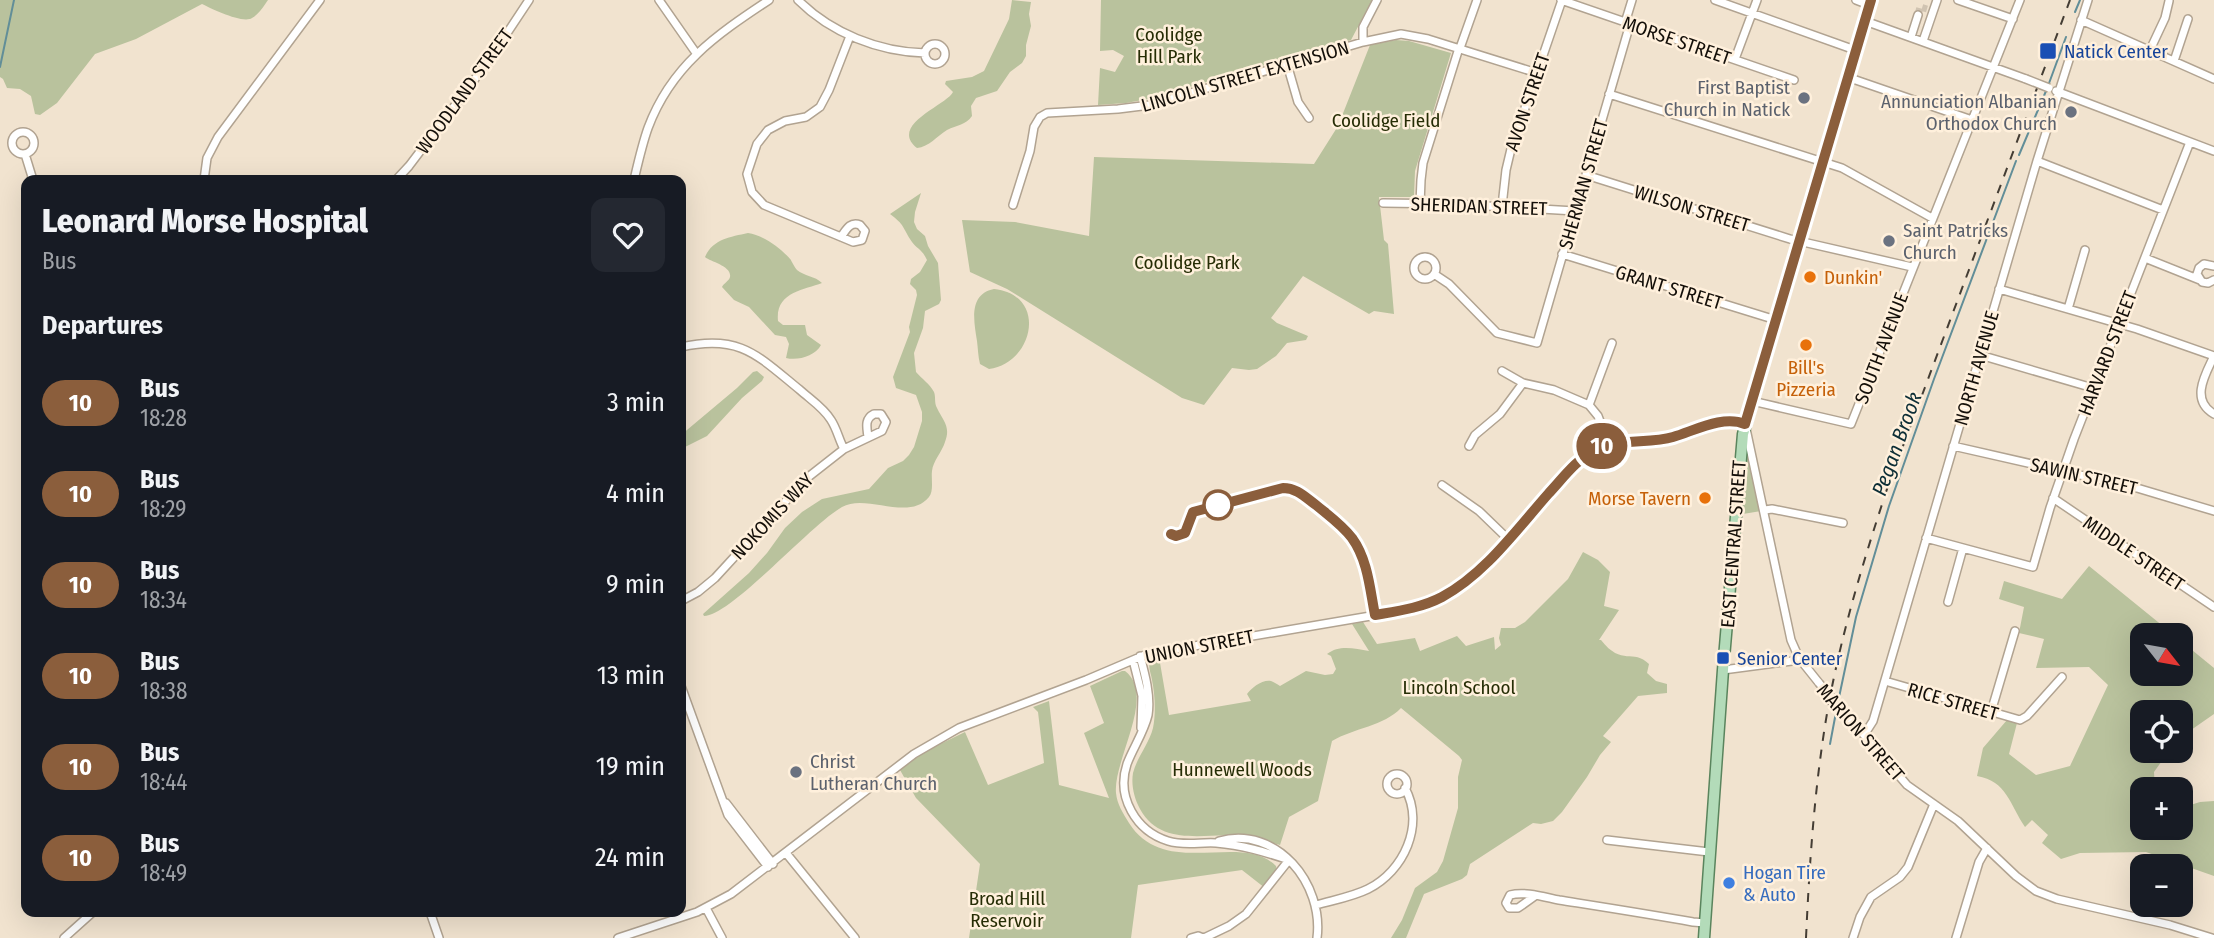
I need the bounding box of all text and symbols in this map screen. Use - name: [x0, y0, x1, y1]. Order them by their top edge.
- street label: MORSE STREET: [1620, 11, 1734, 70]
- park label: Coolidge Hill Park: [1135, 23, 1203, 68]
- street label: WOODLAND STREET: [411, 24, 518, 158]
- street label: LINCOLN STREET EXTENSION: [1139, 36, 1352, 117]
- place label: Natick Center: [2064, 40, 2168, 63]
- marker: Natick Center: [2038, 41, 2058, 61]
- street label: AVON STREET: [1500, 50, 1555, 154]
- place label: First Baptist Church in Natick: [1664, 76, 1791, 121]
- marker: First Baptist Church in Natick: [1796, 90, 1812, 106]
- place label: Annunciation Albanian Orthodox Church: [1881, 90, 2057, 135]
- marker: Annunciation Albanian Orthodox Church: [2063, 104, 2079, 120]
- park label: Coolidge Field: [1332, 109, 1440, 132]
- street label: SHERMAN STREET: [1554, 116, 1613, 252]
- street label: WILSON STREET: [1631, 180, 1753, 237]
- street label: SHERIDAN STREET: [1410, 193, 1548, 220]
- button: heart: [591, 198, 665, 272]
- text: Leonard Morse Hospital: [42, 201, 368, 241]
- place label: Saint Patricks Church: [1903, 219, 2008, 264]
- marker: Saint Patricks Church: [1881, 233, 1897, 249]
- text: Bus: [42, 247, 76, 275]
- park label: Coolidge Park: [1134, 251, 1240, 274]
- street label: GRANT STREET: [1613, 260, 1725, 315]
- place label: Dunkin': [1824, 266, 1882, 289]
- marker: Dunkin': [1802, 269, 1818, 285]
- street label: HARVARD STREET: [2073, 287, 2142, 419]
- street label: SOUTH AVENUE: [1850, 289, 1913, 407]
- street label: NORTH AVENUE: [1949, 308, 2004, 428]
- text: Departures: [42, 310, 163, 341]
- marker: Bill's Pizzeria: [1798, 337, 1814, 353]
- place label: Bill's Pizzeria: [1776, 356, 1836, 401]
- text: Bus: [140, 373, 179, 404]
- text: 3 min: [607, 387, 665, 418]
- text: 10: [69, 389, 92, 417]
- water label: Pegan Brook: [1866, 389, 1928, 499]
- text: 18:28: [140, 404, 187, 432]
- line badge: 10: [1570, 423, 1634, 469]
- text: 10: [1590, 432, 1614, 460]
- street label: SAWIN STREET: [2028, 453, 2140, 500]
- street label: EAST CENTRAL STREET: [1716, 459, 1751, 629]
- text: Bus: [140, 464, 179, 495]
- street label: NOKOMIS WAY: [726, 468, 819, 564]
- text: 4 min: [606, 478, 665, 509]
- text: 10: [69, 480, 92, 508]
- place label: Morse Tavern: [1588, 487, 1691, 510]
- unlabelled marker: [1203, 490, 1233, 520]
- marker: Morse Tavern: [1697, 490, 1713, 506]
- text: 18:29: [140, 495, 187, 523]
- street label: MIDDLE STREET: [2079, 511, 2189, 596]
- text: Bus: [140, 555, 179, 586]
- text: 9 min: [606, 569, 665, 600]
- text: 10: [69, 571, 92, 599]
- text: 18:34: [140, 586, 187, 614]
- north arrow: [2130, 623, 2193, 686]
- map controls: [2130, 623, 2193, 917]
- street label: UNION STREET: [1143, 625, 1256, 668]
- text: Bus: [140, 646, 179, 677]
- place label: Senior Center: [1737, 647, 1843, 670]
- marker: Senior Center: [1715, 650, 1731, 666]
- text: 13 min: [597, 660, 665, 691]
- text: 10: [69, 662, 92, 690]
- park label: Lincoln School: [1402, 676, 1516, 699]
- text: 18:38: [140, 677, 187, 705]
- street label: RICE STREET: [1905, 678, 2001, 725]
- street label: MARION STREET: [1812, 679, 1909, 786]
- button: locate: [2130, 700, 2193, 763]
- text: Bus: [140, 737, 179, 768]
- place label: Christ Lutheran Church: [810, 750, 937, 795]
- text: 19 min: [596, 751, 665, 782]
- text: 10: [69, 753, 92, 781]
- park label: Hunnewell Woods: [1172, 758, 1312, 781]
- marker: Christ Lutheran Church: [788, 764, 804, 780]
- text: 18:44: [140, 768, 188, 796]
- button: +: [2130, 777, 2193, 840]
- text: Bus: [140, 828, 179, 859]
- text: 24 min: [595, 842, 665, 873]
- text: 10: [69, 844, 92, 872]
- button: −: [2130, 854, 2193, 917]
- text: 18:49: [140, 859, 187, 887]
- place label: Hogan Tire & Auto: [1743, 861, 1826, 906]
- marker: Hogan Tire & Auto: [1721, 875, 1737, 891]
- park label: Broad Hill Reservoir: [969, 887, 1045, 932]

